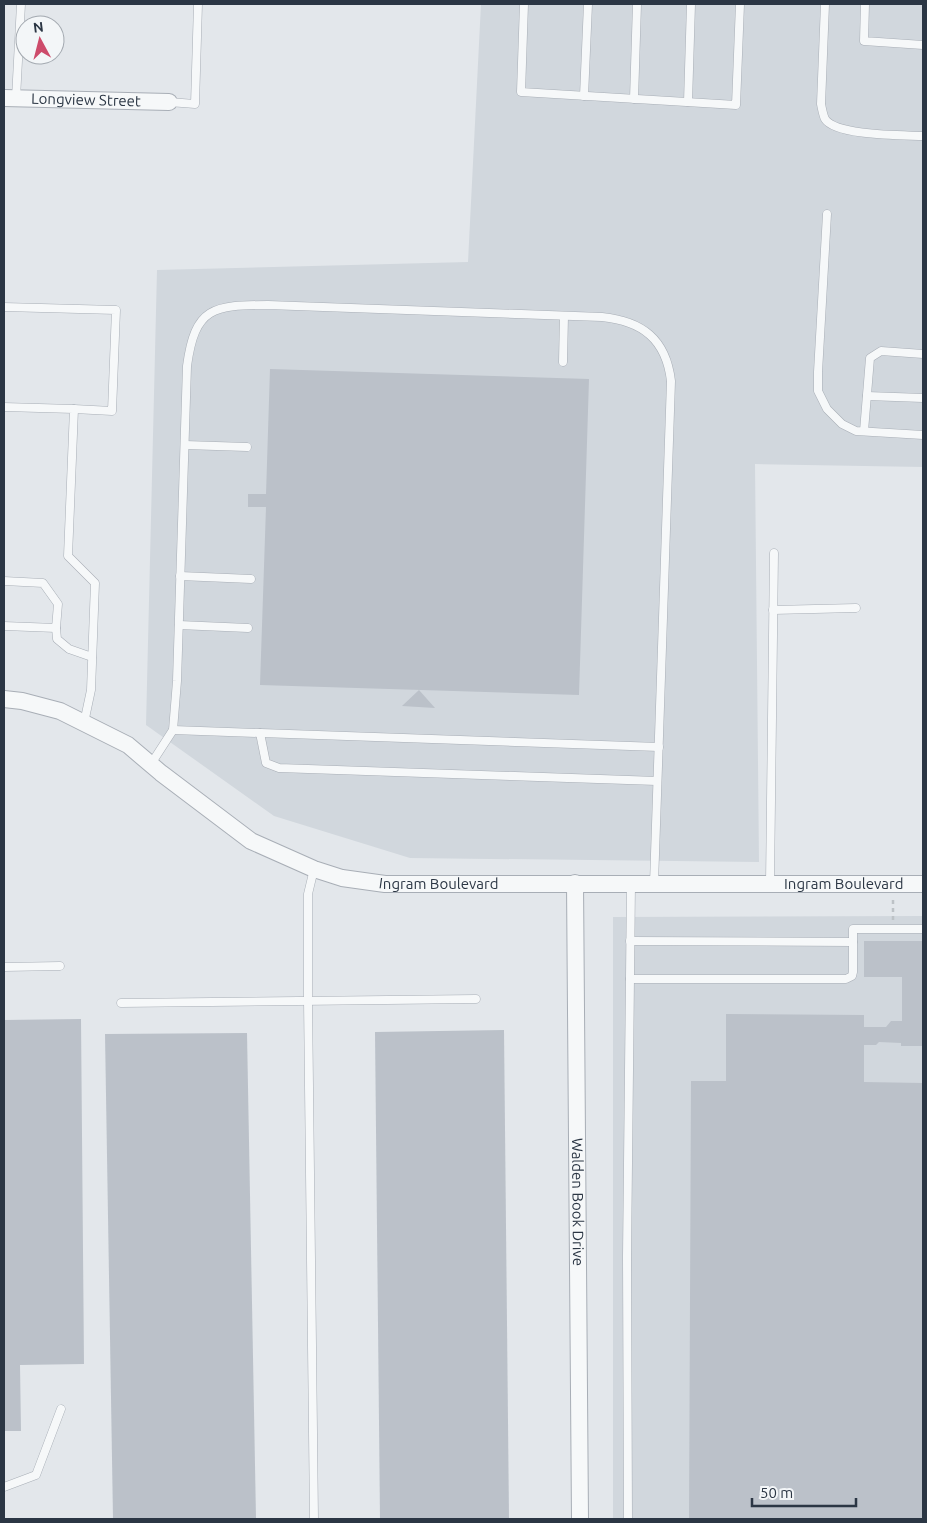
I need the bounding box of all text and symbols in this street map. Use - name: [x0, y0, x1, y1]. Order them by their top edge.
- north arrow: [15, 15, 65, 65]
- text: N: [32, 19, 45, 36]
- street label: Longview Street: [31, 90, 141, 109]
- street label: Ingram Boulevard: [378, 874, 498, 892]
- street label: Ingram Boulevard: [784, 875, 903, 892]
- street label: Walden Book Drive: [569, 1138, 587, 1266]
- scale bar: [752, 1476, 856, 1508]
- text: 50 m: [760, 1484, 793, 1501]

